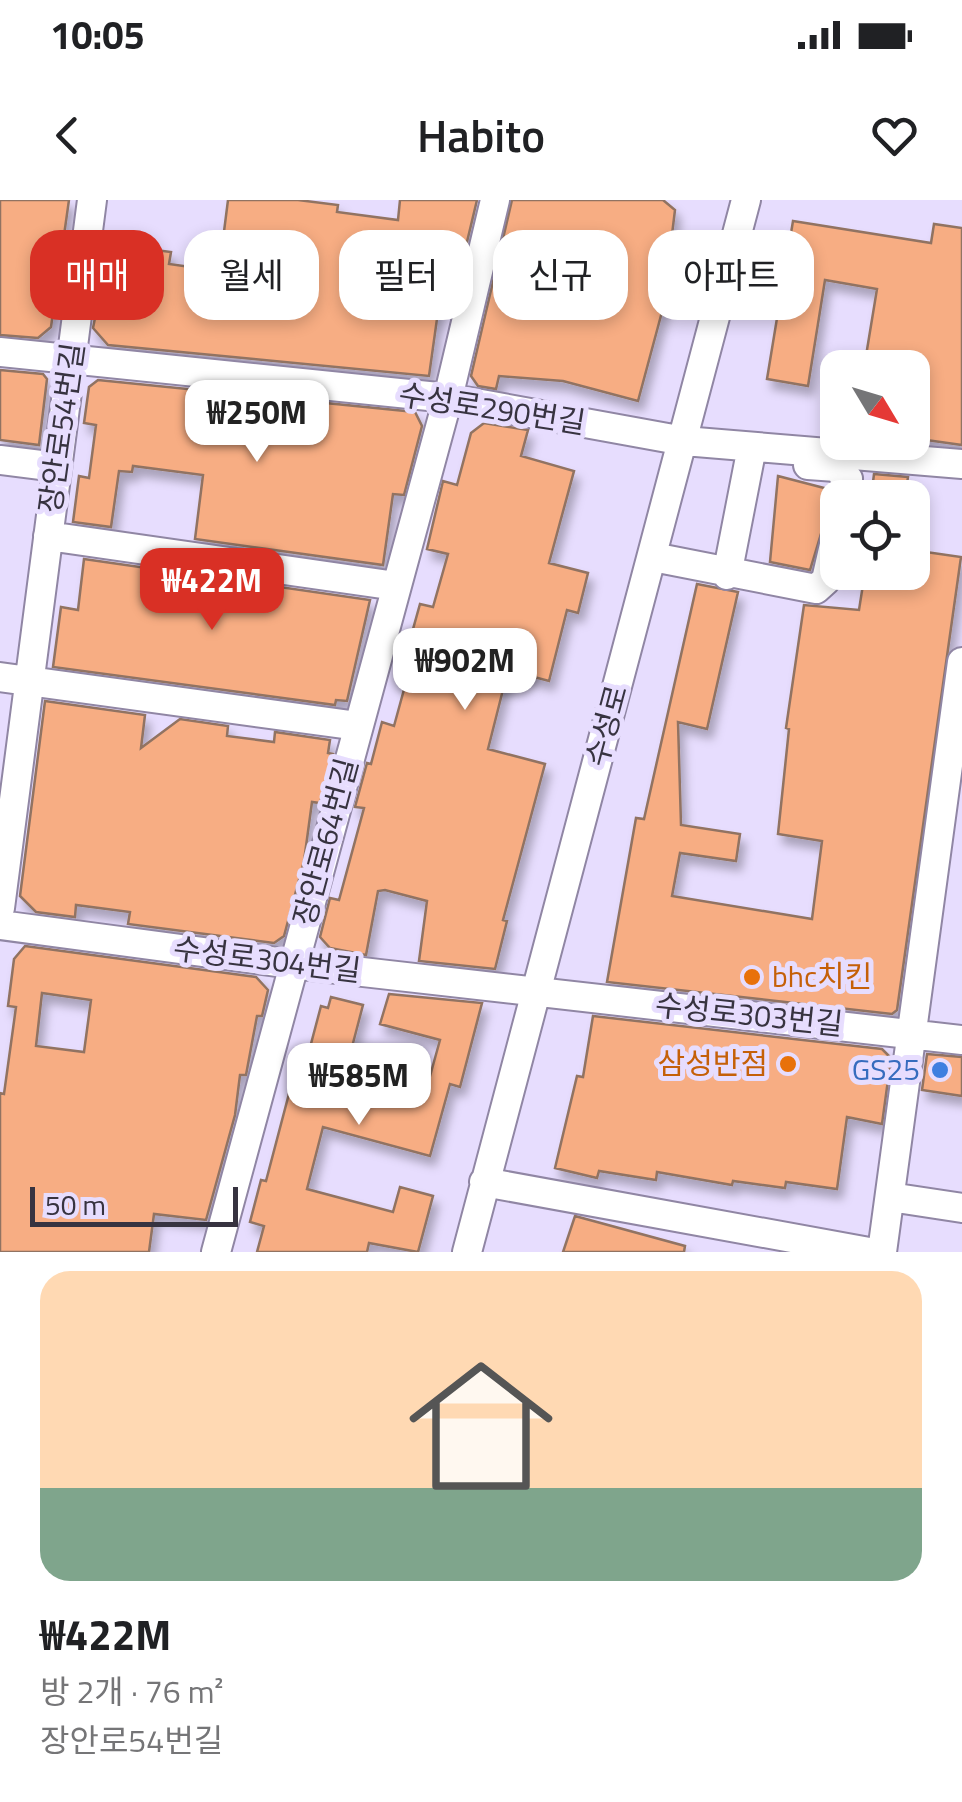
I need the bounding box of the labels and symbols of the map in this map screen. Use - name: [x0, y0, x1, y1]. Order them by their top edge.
- street label: 장안로54번길: [26, 340, 96, 516]
- north arrow: [820, 350, 930, 460]
- street label: 수성로290번길: [396, 371, 589, 445]
- pin: ₩250M: [187, 380, 327, 465]
- pin: ₩422M: [142, 548, 282, 633]
- pin: ₩902M: [395, 628, 535, 713]
- street label: 수성로: [573, 680, 639, 772]
- street label: 장안로64번길: [281, 753, 369, 931]
- street label: 수성로304번길: [171, 925, 363, 993]
- place label: bhc치킨: [772, 953, 872, 999]
- marker: bhc치킨: [741, 966, 763, 988]
- street label: 수성로303번길: [653, 981, 845, 1047]
- place label: 삼성반점: [658, 1040, 768, 1086]
- pin: ₩585M: [289, 1043, 429, 1128]
- place label: GS25: [852, 1046, 920, 1092]
- marker: 삼성반점: [777, 1053, 799, 1075]
- marker: GS25: [929, 1059, 951, 1081]
- scale bar: [30, 1182, 238, 1226]

